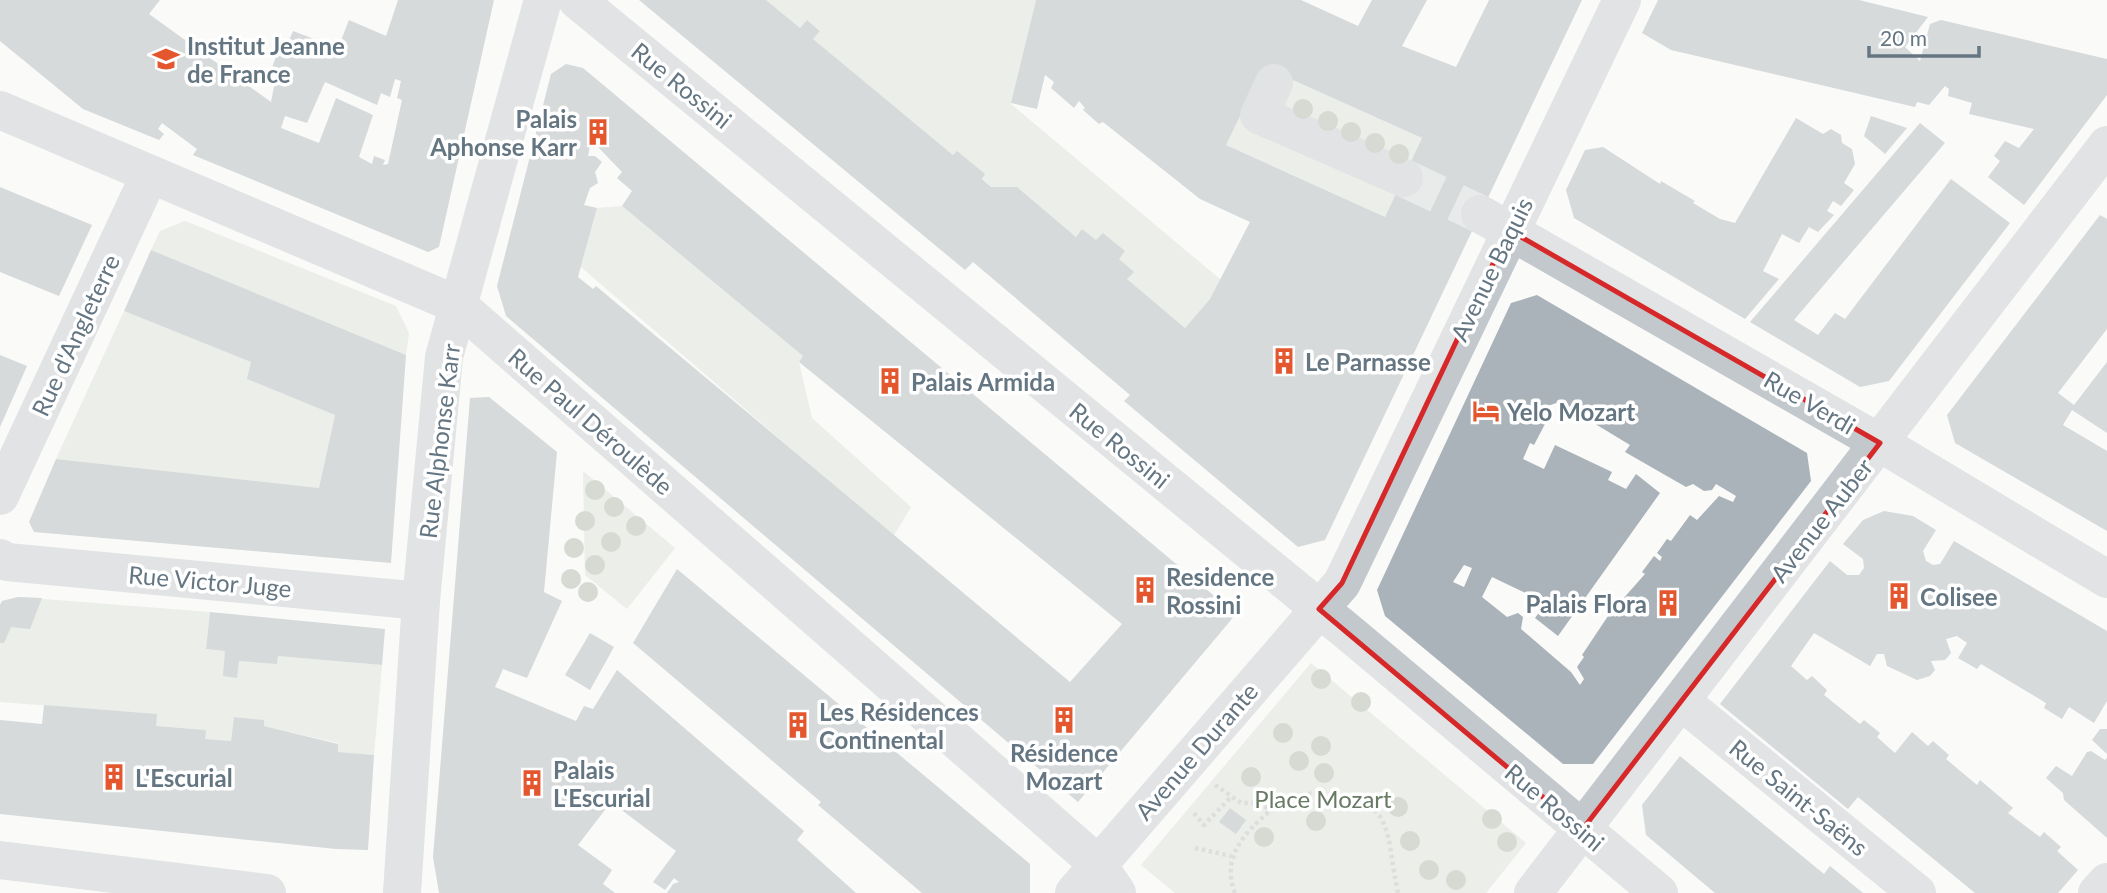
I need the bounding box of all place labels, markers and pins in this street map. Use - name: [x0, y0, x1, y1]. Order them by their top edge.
- place label: Institut Jeanne de France: [187, 31, 345, 88]
- school or university icon: Institut Jeanne de France: [151, 44, 181, 74]
- place label: Palais Aphonse Karr: [429, 104, 577, 161]
- building icon: Palais Aphonse Karr: [583, 117, 613, 147]
- building icon: Le Parnasse: [1269, 346, 1299, 376]
- place label: Le Parnasse: [1305, 347, 1431, 376]
- building icon: Palais Armida: [875, 366, 905, 396]
- place label: Palais Armida: [911, 367, 1055, 396]
- hotel icon: Yelo Mozart: [1471, 396, 1501, 426]
- place label: Yelo Mozart: [1506, 397, 1635, 426]
- place label: Residence Rossini: [1166, 562, 1274, 619]
- building icon: Residence Rossini: [1130, 575, 1160, 605]
- building icon: Colisee: [1884, 581, 1914, 611]
- place label: Colisee: [1920, 582, 1998, 611]
- building icon: Palais Flora: [1653, 588, 1683, 618]
- place label: Palais Flora: [1526, 589, 1647, 618]
- place label: Les Résidences Continental: [819, 697, 979, 754]
- building icon: Résidence Mozart: [1049, 705, 1079, 735]
- building icon: Les Résidences Continental: [783, 710, 813, 740]
- place label: Résidence Mozart: [1010, 738, 1118, 795]
- place label: Palais L'Escurial: [553, 755, 651, 812]
- building icon: L'Escurial: [99, 762, 129, 792]
- place label: L'Escurial: [135, 763, 233, 792]
- building icon: Palais L'Escurial: [517, 768, 547, 798]

